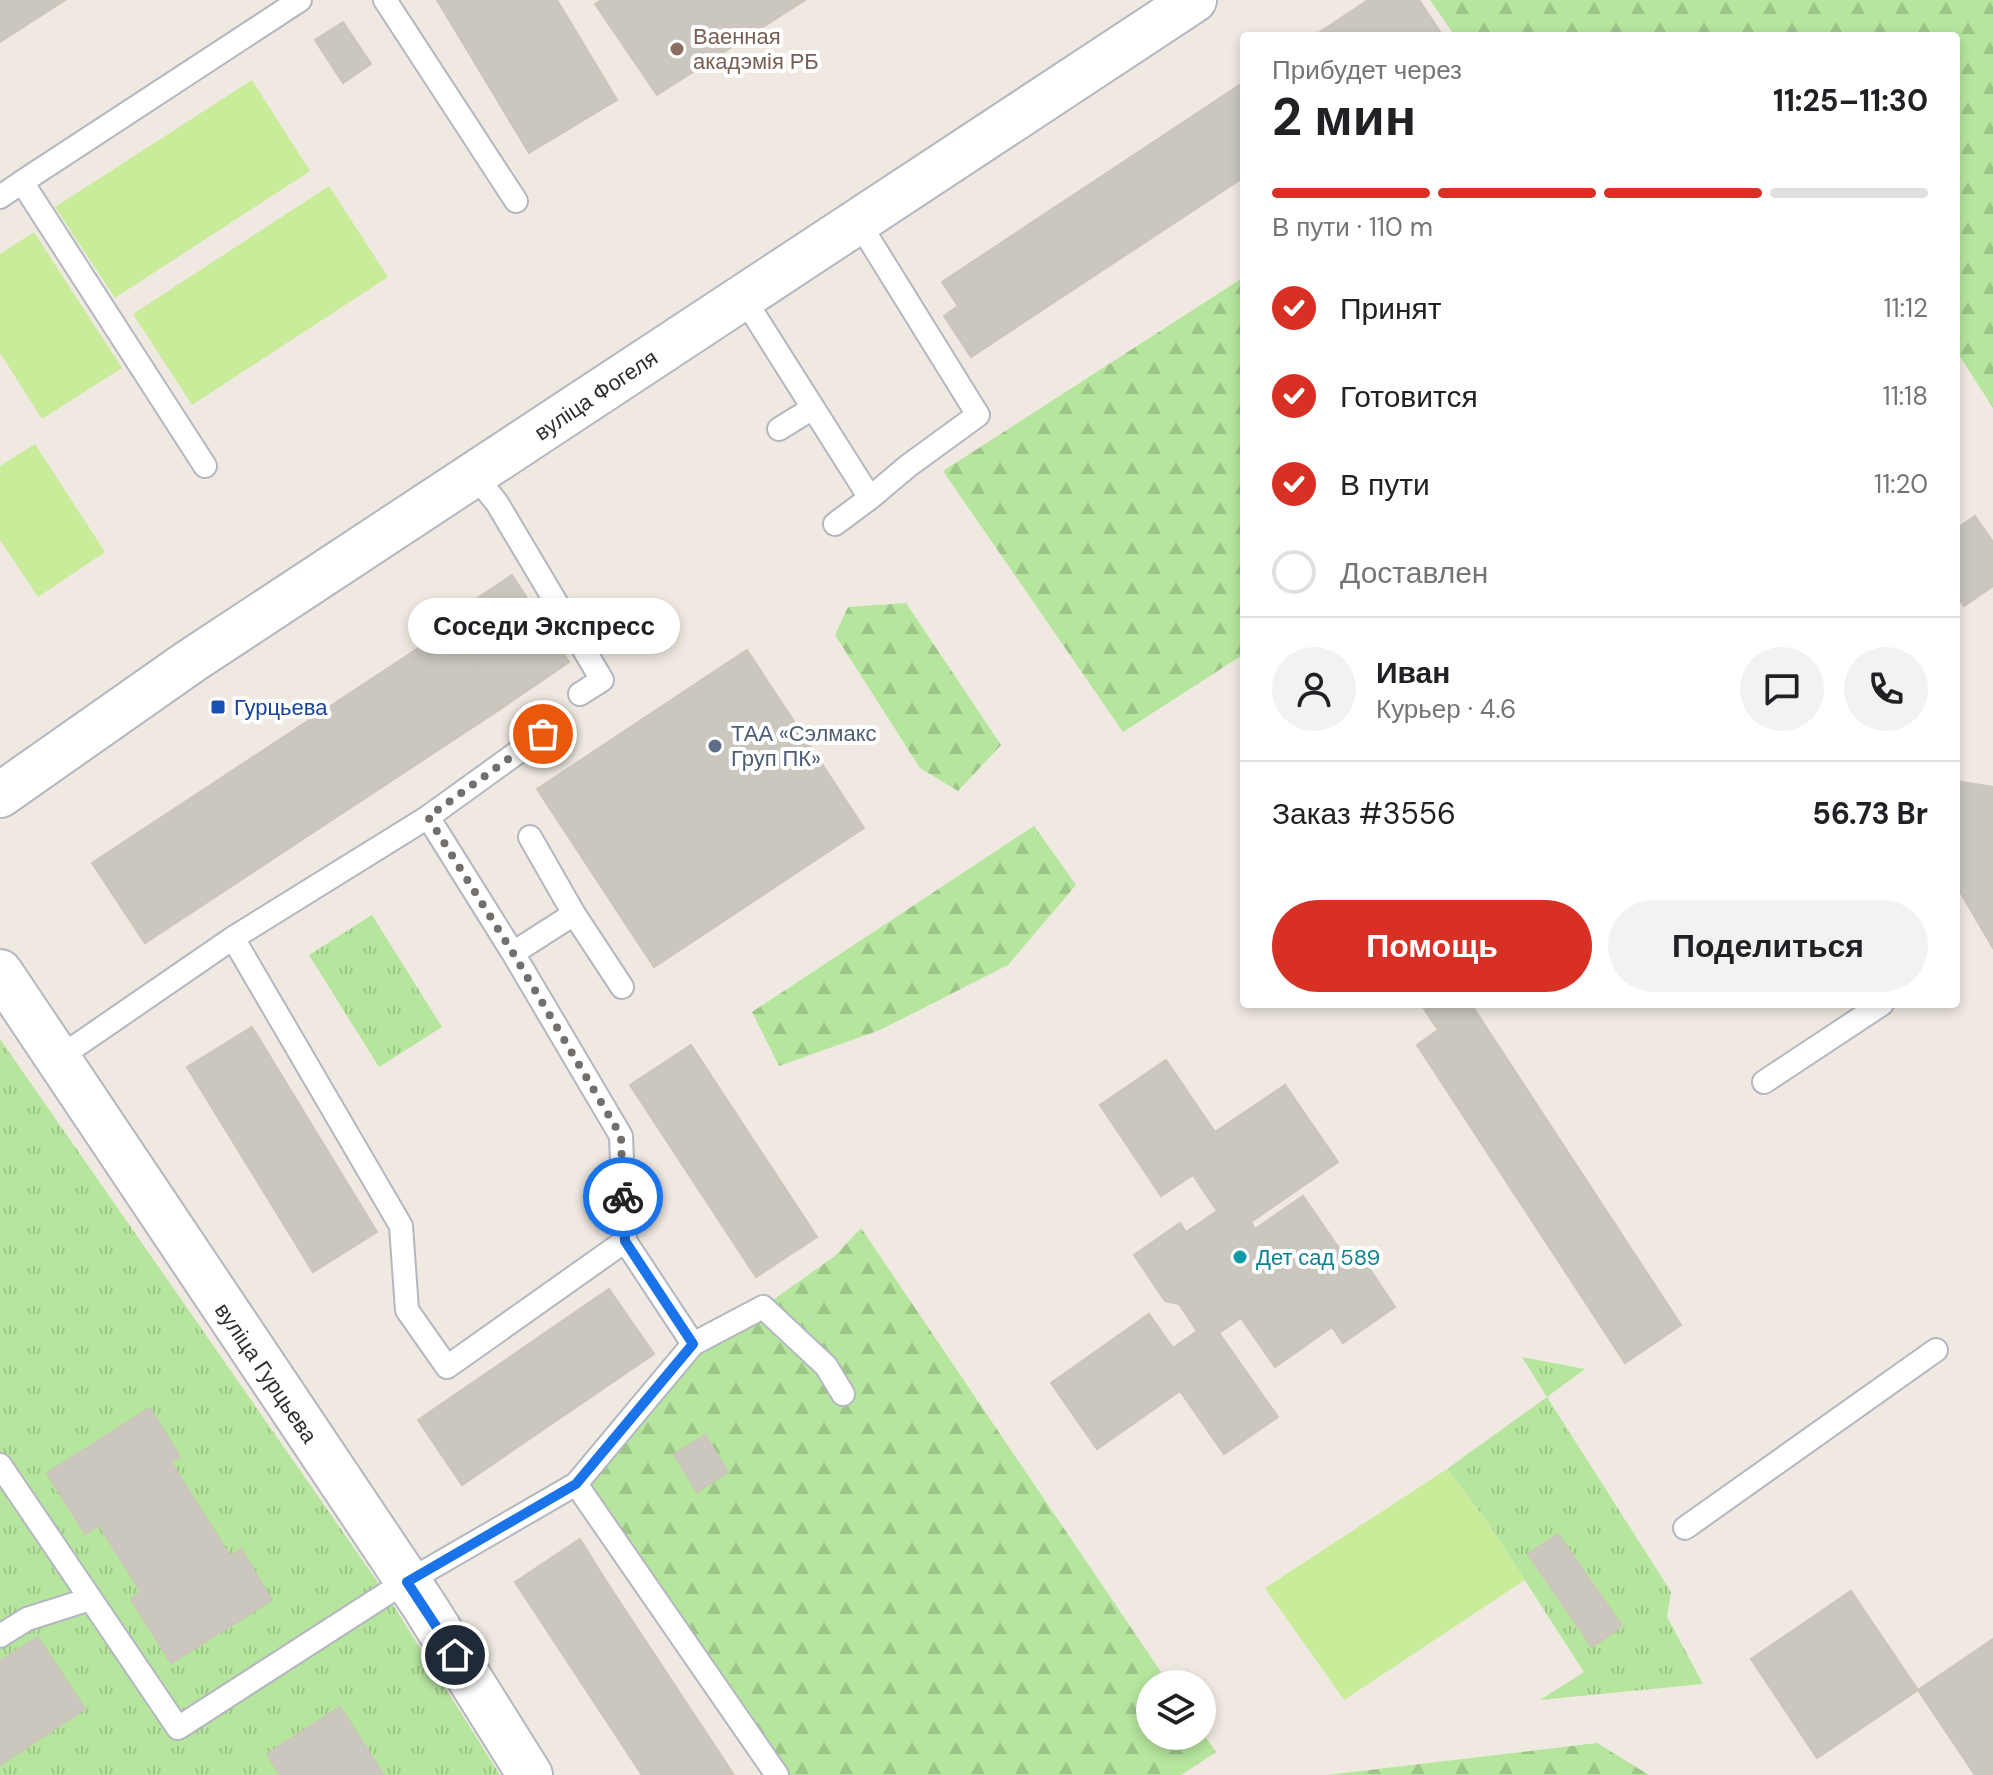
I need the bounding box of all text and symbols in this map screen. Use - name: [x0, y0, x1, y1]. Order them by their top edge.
- place label: Ваенная акадэмія РБ: [693, 22, 819, 76]
- marker: Ваенная акадэмія РБ: [668, 40, 686, 58]
- text: Прибудет через: [1272, 53, 1462, 87]
- text: 11:25–11:30: [1773, 81, 1928, 120]
- text: 2 мин: [1272, 83, 1416, 151]
- text: В пути · 110 m: [1272, 210, 1433, 244]
- icon: check: [1272, 286, 1316, 330]
- text: Принят: [1340, 289, 1442, 328]
- text: 11:12: [1883, 291, 1928, 325]
- street label: вуліца Фогеля: [529, 343, 663, 447]
- icon: check: [1272, 374, 1316, 418]
- text: Готовится: [1340, 377, 1478, 416]
- text: 11:18: [1883, 379, 1928, 413]
- icon: check: [1272, 462, 1316, 506]
- text: В пути: [1340, 465, 1430, 504]
- text: 11:20: [1874, 467, 1928, 501]
- text: Доставлен: [1340, 553, 1488, 592]
- callout: Соседи Экспресс: [407, 598, 679, 654]
- text: Соседи Экспресс: [433, 609, 655, 643]
- button: person: [1272, 647, 1356, 731]
- button: chat: [1740, 647, 1824, 731]
- button: phone: [1844, 647, 1928, 731]
- text: Иван: [1376, 653, 1450, 692]
- text: Курьер · 4.6: [1376, 692, 1516, 726]
- place label: Гурцьева: [234, 693, 328, 722]
- marker: Гурцьева: [209, 698, 227, 716]
- pin: [509, 700, 577, 768]
- icon: bag: [521, 712, 565, 756]
- place label: ТАА «Сэлмакс Груп ПК»: [731, 719, 877, 773]
- marker: ТАА «Сэлмакс Груп ПК»: [706, 737, 724, 755]
- text: Заказ #3556: [1272, 794, 1456, 833]
- text: 56.73 Br: [1812, 794, 1928, 833]
- button: Помощь: [1272, 900, 1592, 992]
- button: Поделиться: [1608, 900, 1928, 992]
- courier: [583, 1157, 663, 1237]
- icon: bike: [601, 1175, 645, 1219]
- place label: Дет сад 589: [1256, 1243, 1380, 1272]
- marker: Дет сад 589: [1231, 1248, 1249, 1266]
- street label: вуліца Гурцьева: [208, 1297, 324, 1450]
- pin: [421, 1621, 489, 1689]
- icon: home: [433, 1633, 477, 1677]
- map controls: [1136, 1670, 1216, 1750]
- button: layers: [1136, 1670, 1216, 1750]

